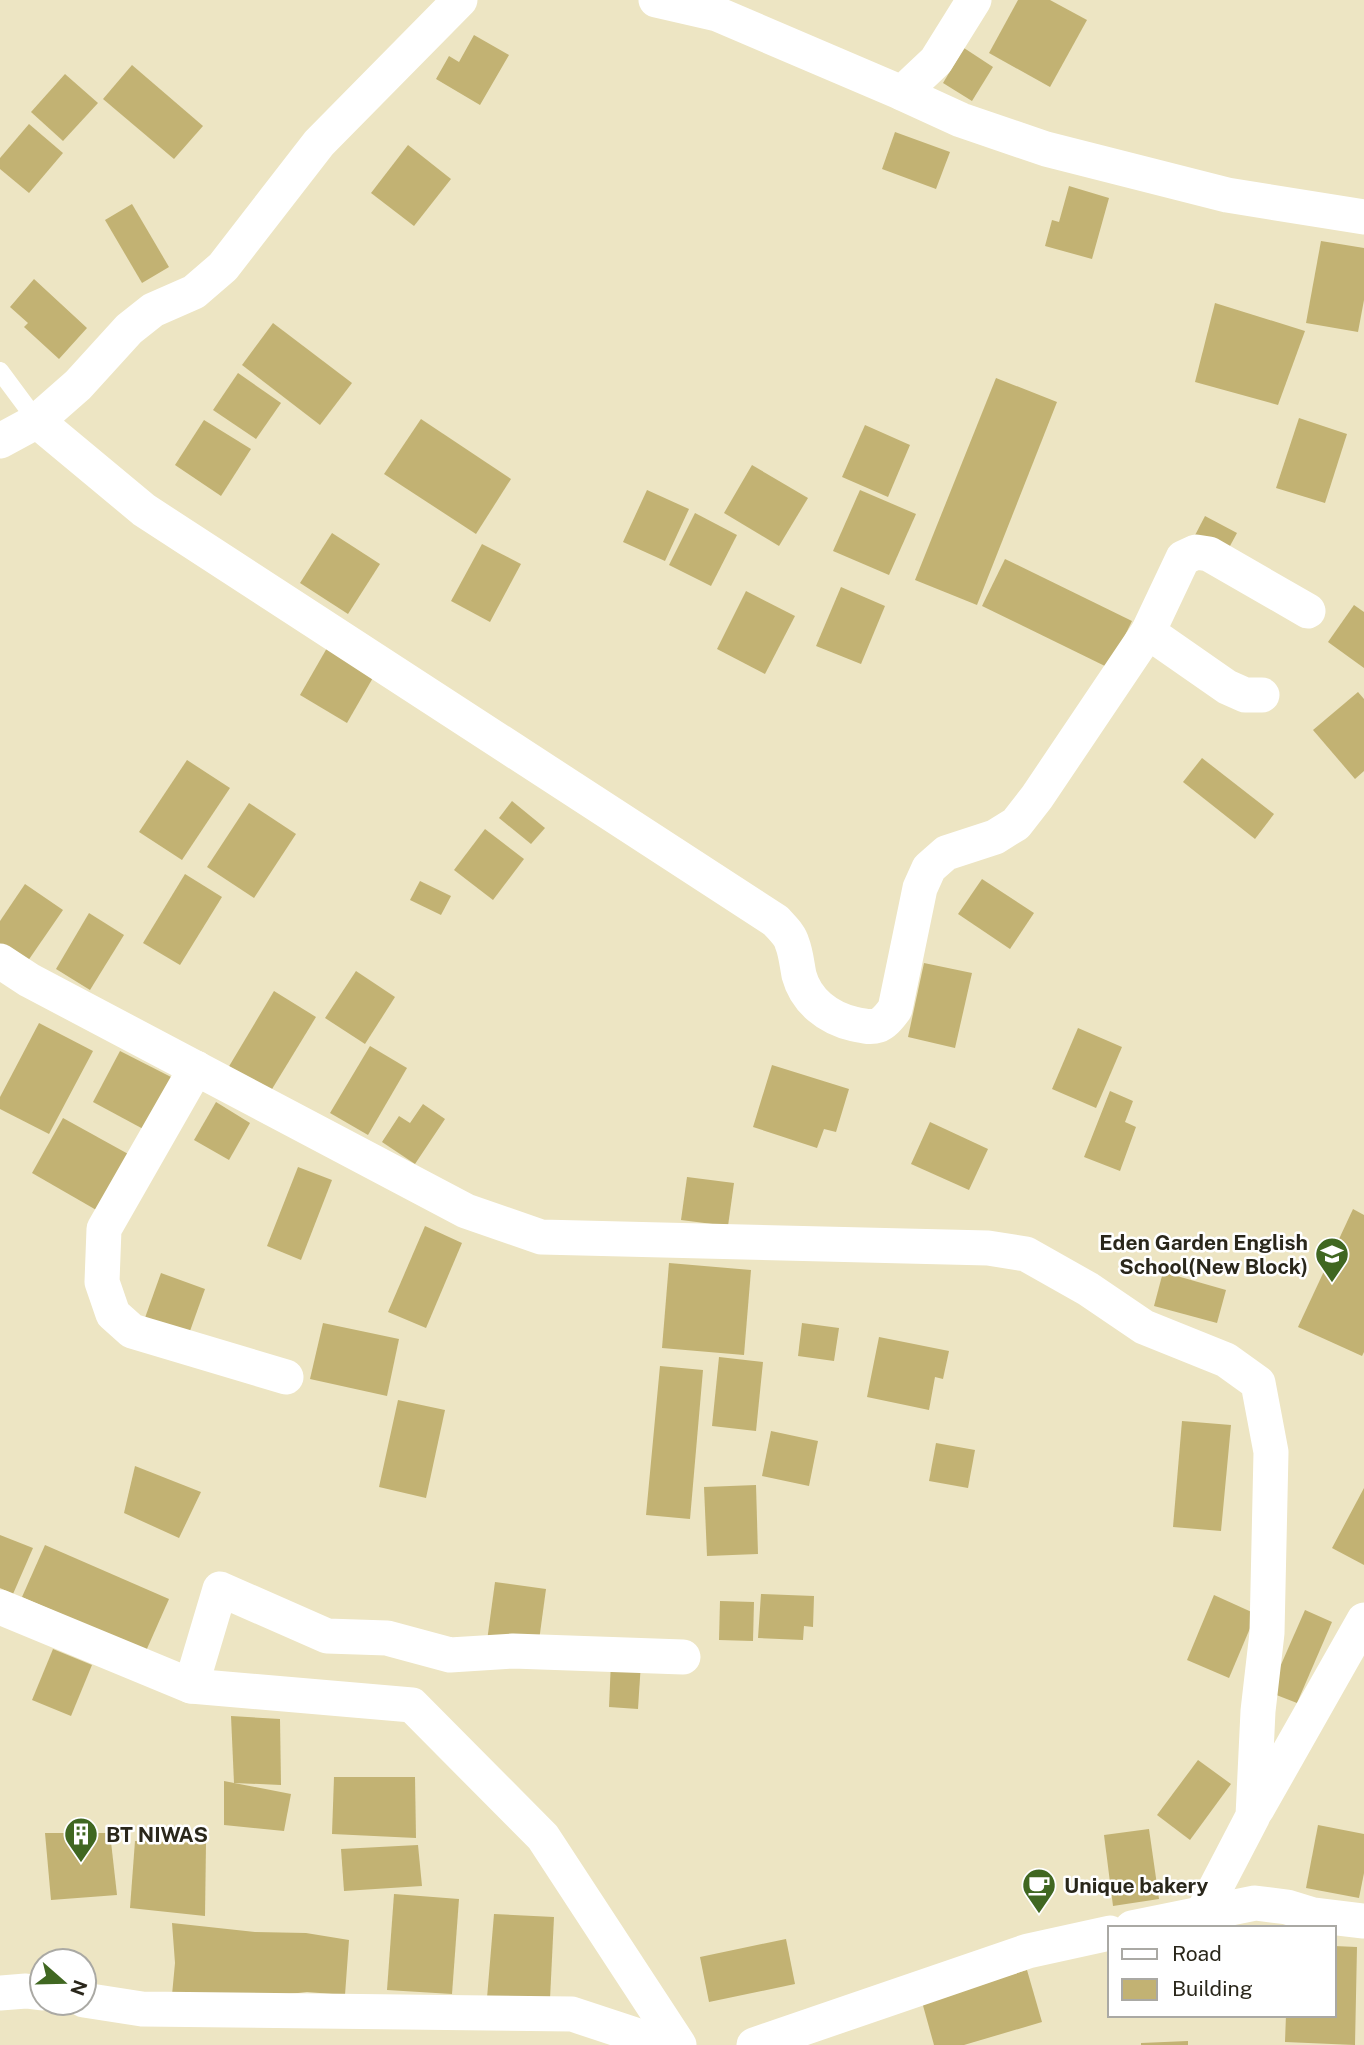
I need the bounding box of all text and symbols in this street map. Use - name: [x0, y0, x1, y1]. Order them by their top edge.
- place label: Eden Garden English School(New Block): [1099, 1230, 1308, 1279]
- school or university icon: Eden Garden English School(New Block): [1313, 1235, 1351, 1284]
- building icon: BT NIWAS: [62, 1815, 100, 1864]
- place label: BT NIWAS: [106, 1822, 208, 1847]
- cafe icon: Unique bakery: [1020, 1866, 1058, 1915]
- place label: Unique bakery: [1064, 1873, 1208, 1898]
- legend: [1108, 1926, 1336, 2017]
- text: Road: [1172, 1941, 1222, 1966]
- north arrow: [28, 1947, 98, 2017]
- text: Building: [1172, 1976, 1253, 2001]
- text: N: [66, 1977, 92, 1999]

